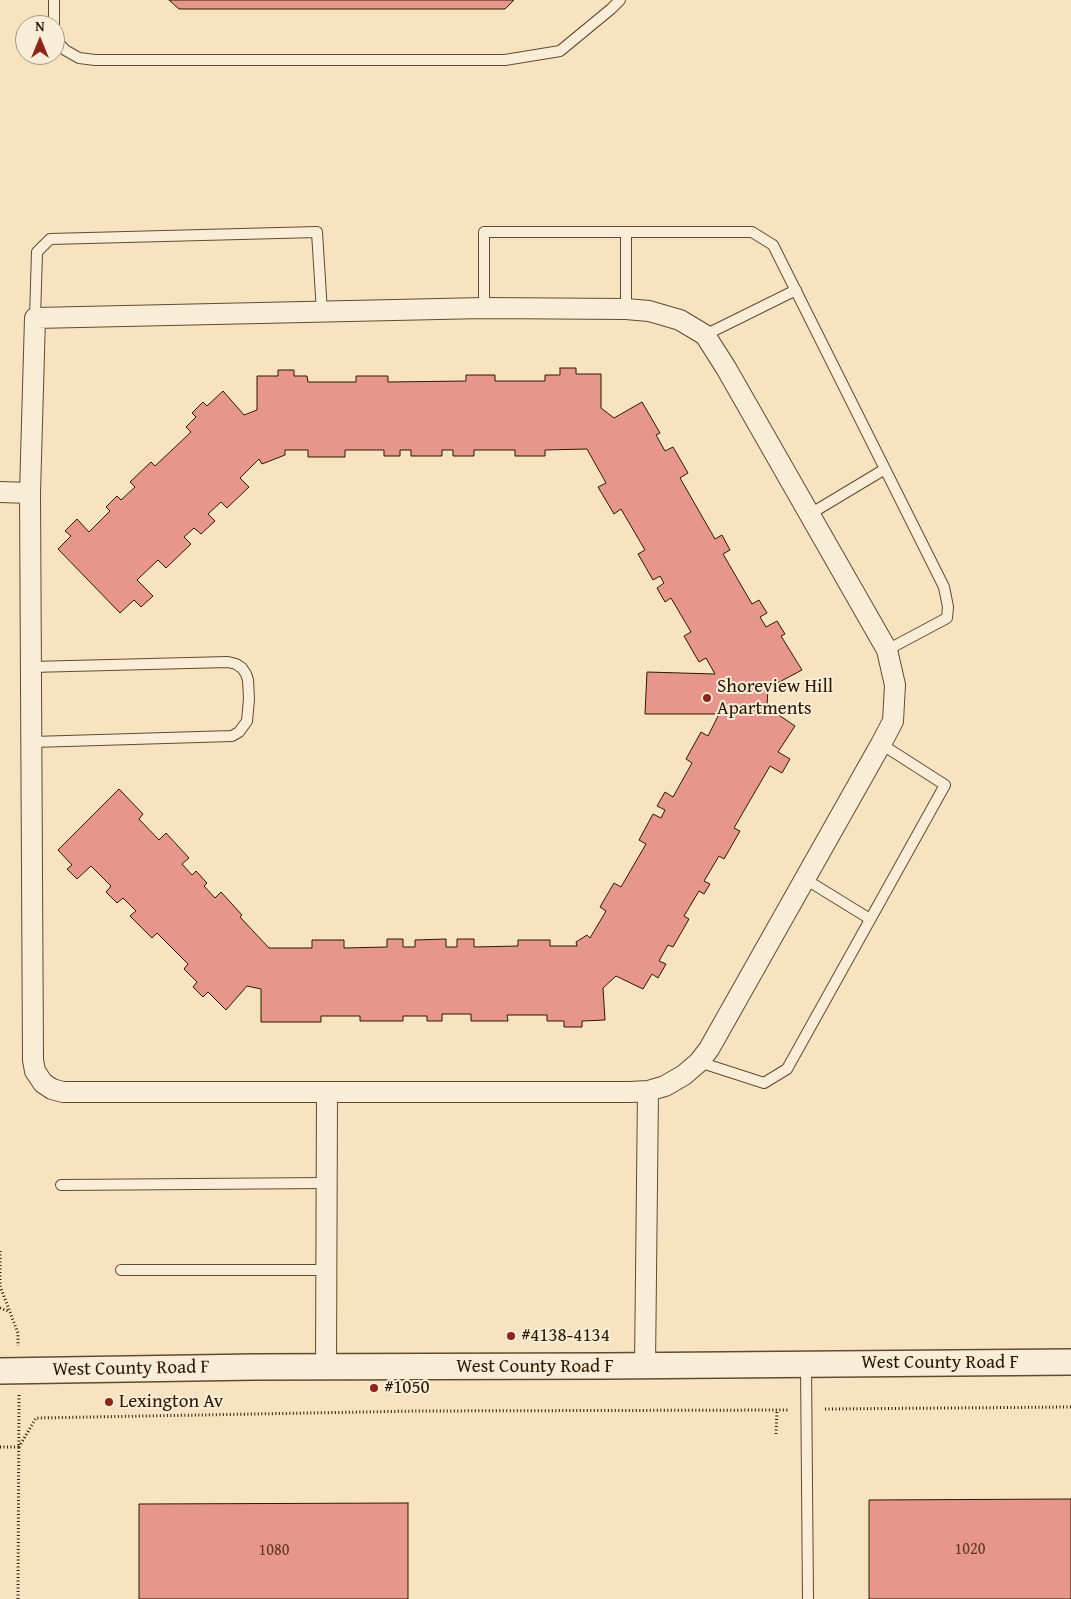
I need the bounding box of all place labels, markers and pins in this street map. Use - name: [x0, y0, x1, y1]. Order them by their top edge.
- place label: Shoreview Hill Apartments: [717, 676, 833, 720]
- marker: Shoreview Hill Apartments: [701, 692, 713, 704]
- place label: #4138-4134: [521, 1325, 610, 1347]
- marker: #4138-4134: [505, 1330, 517, 1342]
- place label: #1050: [384, 1377, 430, 1399]
- marker: #1050: [368, 1382, 380, 1394]
- place label: Lexington Av: [119, 1391, 223, 1413]
- marker: Lexington Av: [103, 1396, 115, 1408]

